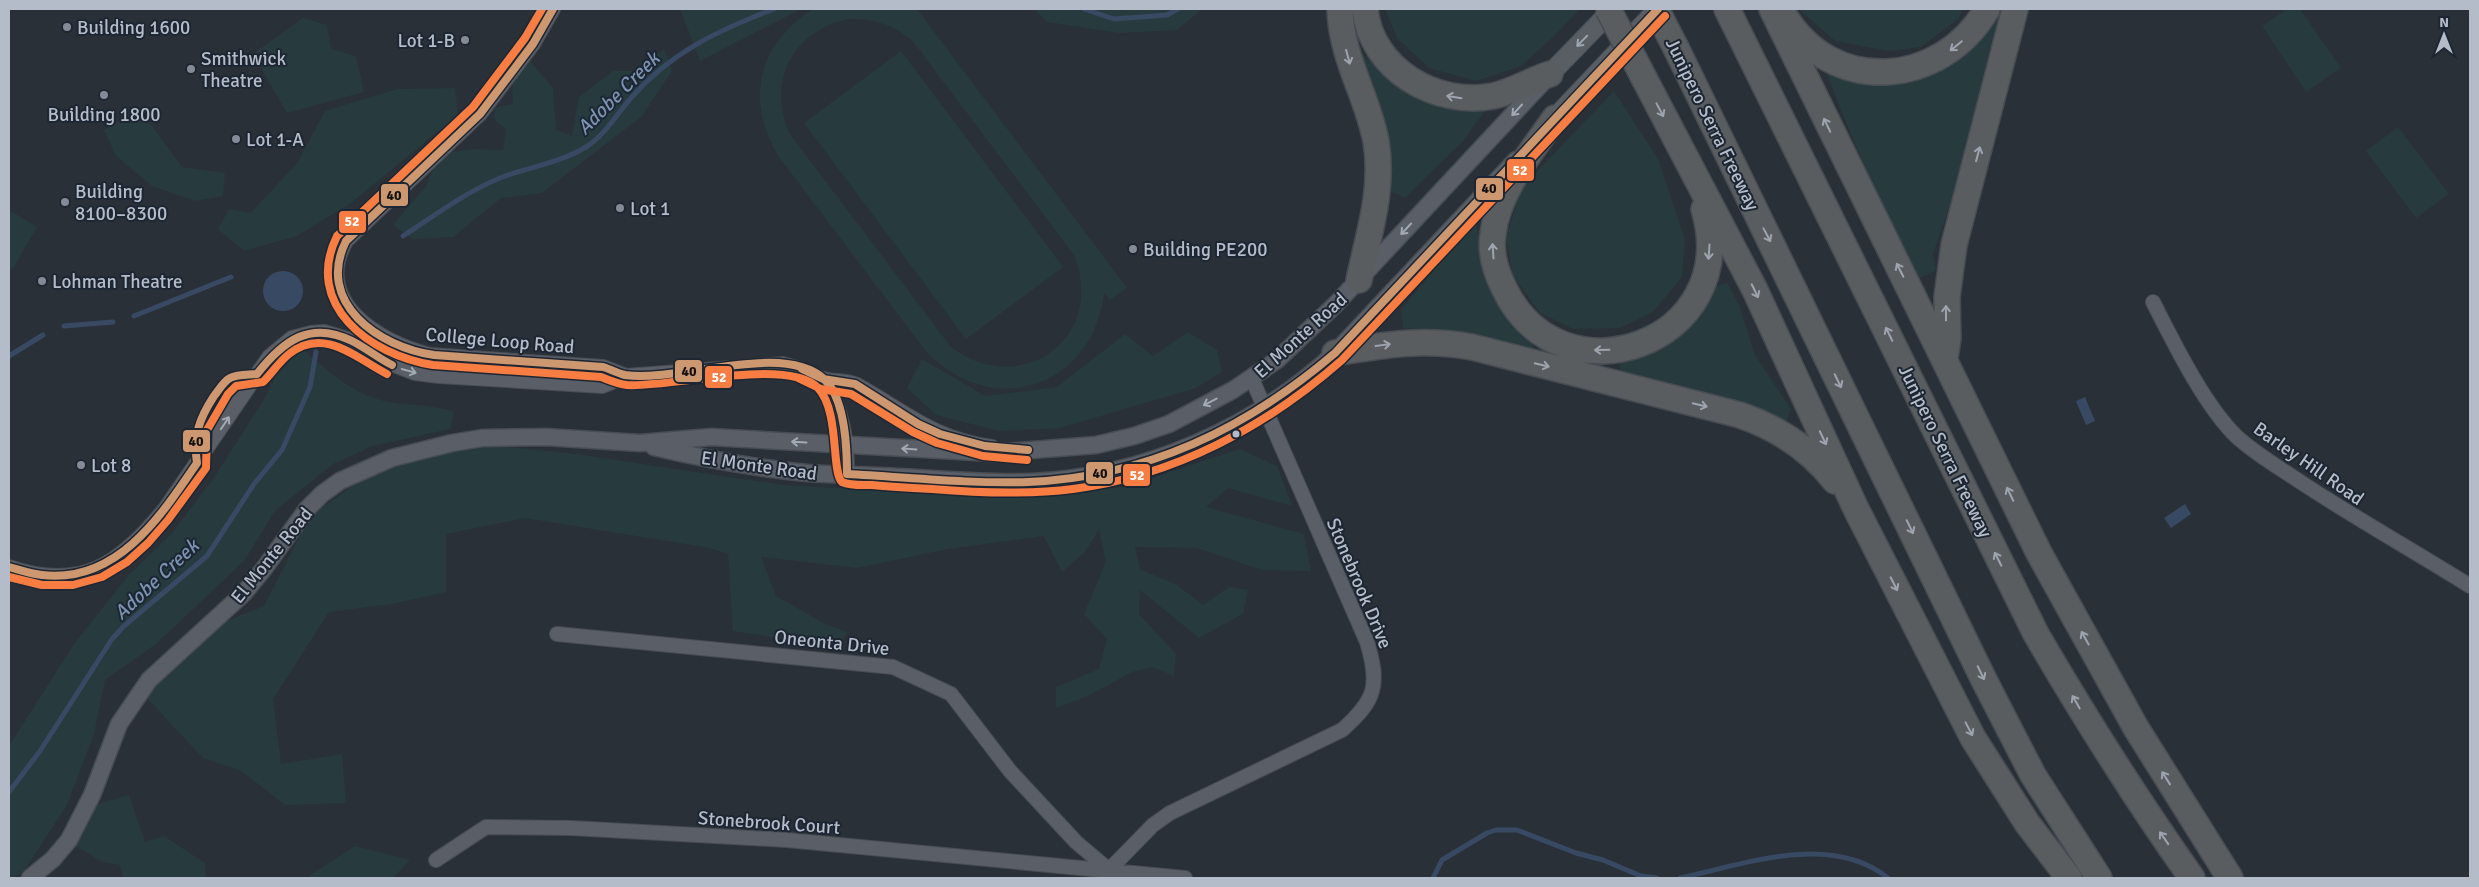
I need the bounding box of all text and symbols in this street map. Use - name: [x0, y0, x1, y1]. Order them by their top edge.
- north arrow: [2419, 10, 2469, 60]
- text: N: [2439, 14, 2449, 31]
- place label: Building 1600: [77, 16, 190, 40]
- marker: Building 1600: [61, 21, 73, 33]
- place label: Lot 1-B: [397, 29, 455, 53]
- marker: Lot 1-B: [459, 34, 471, 46]
- street label: Junipero Serra Freeway: [1660, 34, 1764, 215]
- one-way arrow: [1576, 35, 1588, 48]
- one-way arrow: [1950, 41, 1963, 52]
- water label: Adobe Creek: [572, 45, 666, 140]
- place label: Smithwick Theatre: [201, 47, 287, 93]
- one-way arrow: [1343, 48, 1353, 64]
- marker: Smithwick Theatre: [185, 63, 197, 75]
- marker: Building 1800: [98, 89, 110, 101]
- one-way arrow: [1446, 91, 1462, 101]
- one-way arrow: [1655, 102, 1665, 117]
- place label: Building 1800: [47, 103, 161, 127]
- one-way arrow: [1511, 103, 1523, 116]
- one-way arrow: [1822, 117, 1832, 132]
- place label: Lot 1-A: [246, 128, 304, 152]
- marker: Lot 1-A: [230, 133, 242, 145]
- one-way arrow: [1973, 146, 1983, 162]
- line badge: 52: [1506, 158, 1535, 182]
- text: 52: [1512, 162, 1528, 179]
- line badge: 40: [1475, 177, 1504, 201]
- place label: Building 8100–8300: [75, 180, 167, 226]
- text: 40: [1481, 180, 1497, 197]
- line badge: 40: [380, 183, 409, 207]
- text: 40: [386, 187, 402, 204]
- marker: Building 8100–8300: [59, 196, 71, 208]
- place label: Lot 1: [630, 197, 670, 221]
- marker: Lot 1: [614, 202, 626, 214]
- line badge: 52: [338, 210, 367, 234]
- text: 52: [344, 213, 360, 230]
- one-way arrow: [1400, 222, 1412, 235]
- one-way arrow: [1763, 227, 1772, 242]
- place label: Building PE200: [1143, 238, 1267, 262]
- marker: Building PE200: [1127, 243, 1139, 255]
- one-way arrow: [1489, 243, 1498, 259]
- one-way arrow: [1705, 243, 1714, 259]
- one-way arrow: [1895, 263, 1904, 278]
- place label: Lohman Theatre: [52, 270, 182, 294]
- marker: Lohman Theatre: [36, 275, 48, 287]
- one-way arrow: [1751, 283, 1760, 298]
- street label: El Monte Road: [1249, 288, 1352, 384]
- one-way arrow: [1942, 305, 1951, 321]
- street label: College Loop Road: [424, 323, 575, 359]
- one-way arrow: [1884, 327, 1894, 342]
- one-way arrow: [1374, 340, 1390, 350]
- one-way arrow: [1594, 346, 1610, 355]
- line badge: 40: [674, 359, 703, 383]
- one-way arrow: [1534, 361, 1550, 370]
- street label: Junipero Serra Freeway: [1893, 361, 1997, 542]
- text: 40: [681, 363, 697, 380]
- line badge: 52: [704, 365, 733, 389]
- one-way arrow: [401, 366, 417, 376]
- text: 52: [711, 369, 727, 386]
- one-way arrow: [1833, 374, 1843, 389]
- one-way arrow: [1202, 397, 1217, 407]
- one-way arrow: [1691, 401, 1707, 410]
- one-way arrow: [220, 416, 230, 430]
- street label: Barley Hill Road: [2248, 417, 2368, 511]
- line badge: 40: [182, 429, 211, 453]
- unlabelled marker: [1231, 429, 1241, 439]
- one-way arrow: [1819, 430, 1828, 445]
- text: 40: [188, 433, 204, 450]
- one-way arrow: [791, 437, 807, 446]
- one-way arrow: [901, 444, 917, 454]
- street label: El Monte Road: [699, 446, 818, 486]
- place label: Lot 8: [91, 454, 131, 478]
- marker: Lot 8: [75, 459, 87, 471]
- line badge: 40: [1085, 461, 1114, 485]
- line badge: 52: [1122, 463, 1151, 487]
- text: 40: [1092, 465, 1108, 482]
- text: 52: [1129, 467, 1145, 484]
- one-way arrow: [2004, 486, 2014, 501]
- street label: El Monte Road: [226, 503, 318, 609]
- street label: Stonebrook Drive: [1321, 515, 1397, 652]
- one-way arrow: [1905, 519, 1915, 534]
- water label: Adobe Creek: [109, 532, 205, 625]
- one-way arrow: [1993, 552, 2003, 567]
- one-way arrow: [1889, 577, 1899, 592]
- street label: Oneonta Drive: [773, 625, 891, 661]
- one-way arrow: [2079, 631, 2089, 645]
- one-way arrow: [1977, 665, 1986, 680]
- one-way arrow: [2070, 696, 2080, 710]
- one-way arrow: [1965, 721, 1974, 736]
- one-way arrow: [2161, 771, 2171, 785]
- street label: Stonebrook Court: [697, 806, 841, 840]
- one-way arrow: [2159, 832, 2169, 846]

